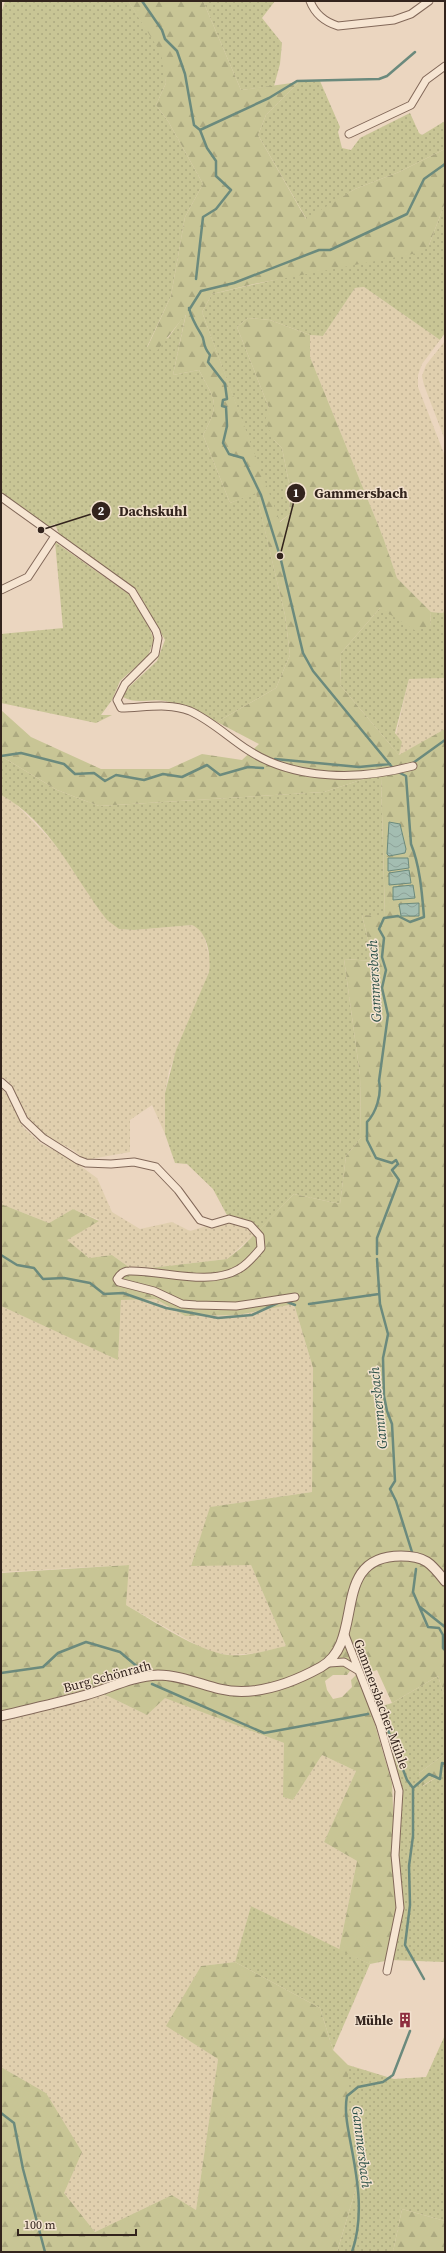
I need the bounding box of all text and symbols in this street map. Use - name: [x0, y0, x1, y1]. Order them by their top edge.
- callout: Gammersbach: [286, 480, 416, 506]
- text: Gammersbach: [314, 483, 408, 503]
- text: 1: [293, 485, 299, 501]
- callout: Dachskuhl: [91, 498, 195, 524]
- text: Dachskuhl: [119, 501, 188, 521]
- text: 2: [98, 503, 105, 519]
- water label: Gammersbach: [362, 939, 386, 1023]
- water label: Gammersbach: [364, 1366, 392, 1450]
- street label: Gammersbacher Mühle: [350, 1637, 413, 1772]
- street label: Burg Schönrath: [61, 1657, 153, 1696]
- building icon: Mühle: [396, 2011, 414, 2029]
- place label: Mühle: [355, 2012, 393, 2029]
- water label: Gammersbach: [347, 2105, 377, 2190]
- scale bar: [18, 2211, 136, 2237]
- text: 100 m: [24, 2217, 56, 2233]

